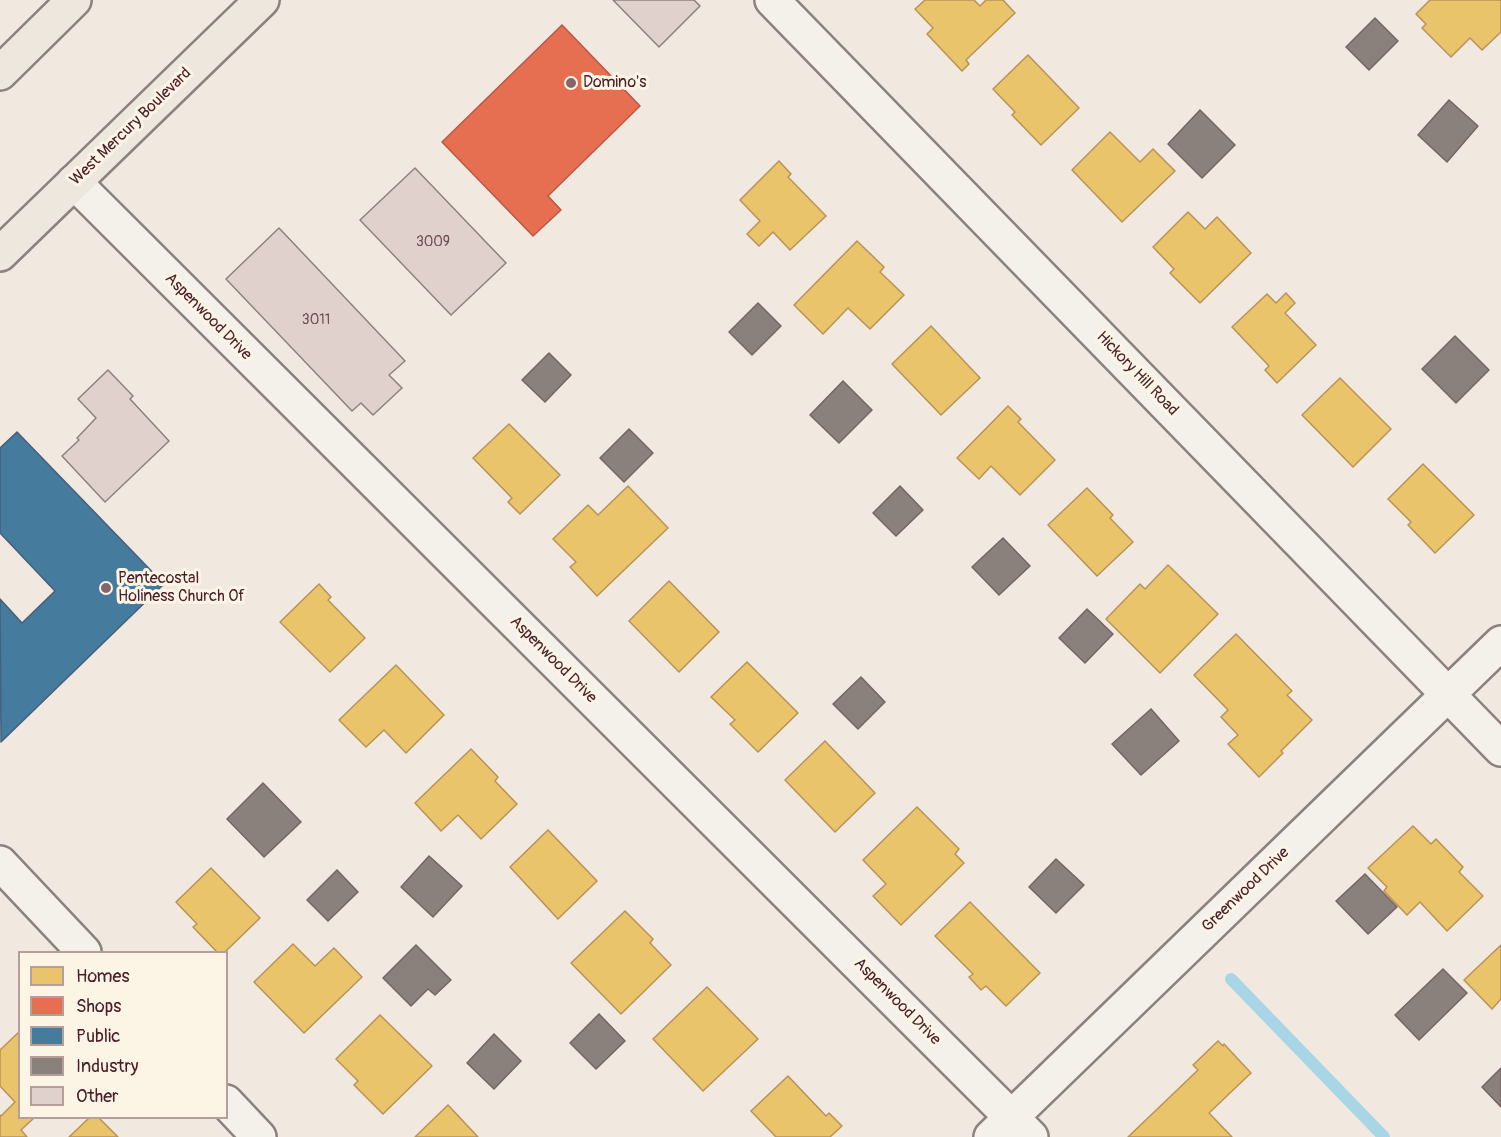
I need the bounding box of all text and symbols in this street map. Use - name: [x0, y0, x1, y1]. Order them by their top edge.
- street label: West Mercury Boulevard: [66, 64, 196, 190]
- place label: Domino's: [583, 73, 646, 93]
- marker: Domino's: [564, 76, 578, 90]
- house number: 3009: [416, 234, 450, 250]
- street label: Aspenwood Drive: [160, 269, 256, 365]
- house number: 3011: [302, 312, 330, 328]
- street label: Hickory Hill Road: [1092, 328, 1182, 420]
- place label: Pentecostal Holiness Church Of: [118, 569, 245, 607]
- marker: Pentecostal Holiness Church Of: [99, 581, 113, 595]
- street label: Aspenwood Drive: [505, 612, 601, 708]
- street label: Greenwood Drive: [1198, 844, 1294, 936]
- legend: [18, 951, 228, 1119]
- street label: Aspenwood Drive: [849, 954, 945, 1050]
- text: Homes: [76, 965, 129, 988]
- text: Shops: [76, 995, 121, 1018]
- text: Public: [76, 1025, 120, 1048]
- text: Industry: [76, 1055, 139, 1078]
- text: Other: [76, 1085, 118, 1108]

